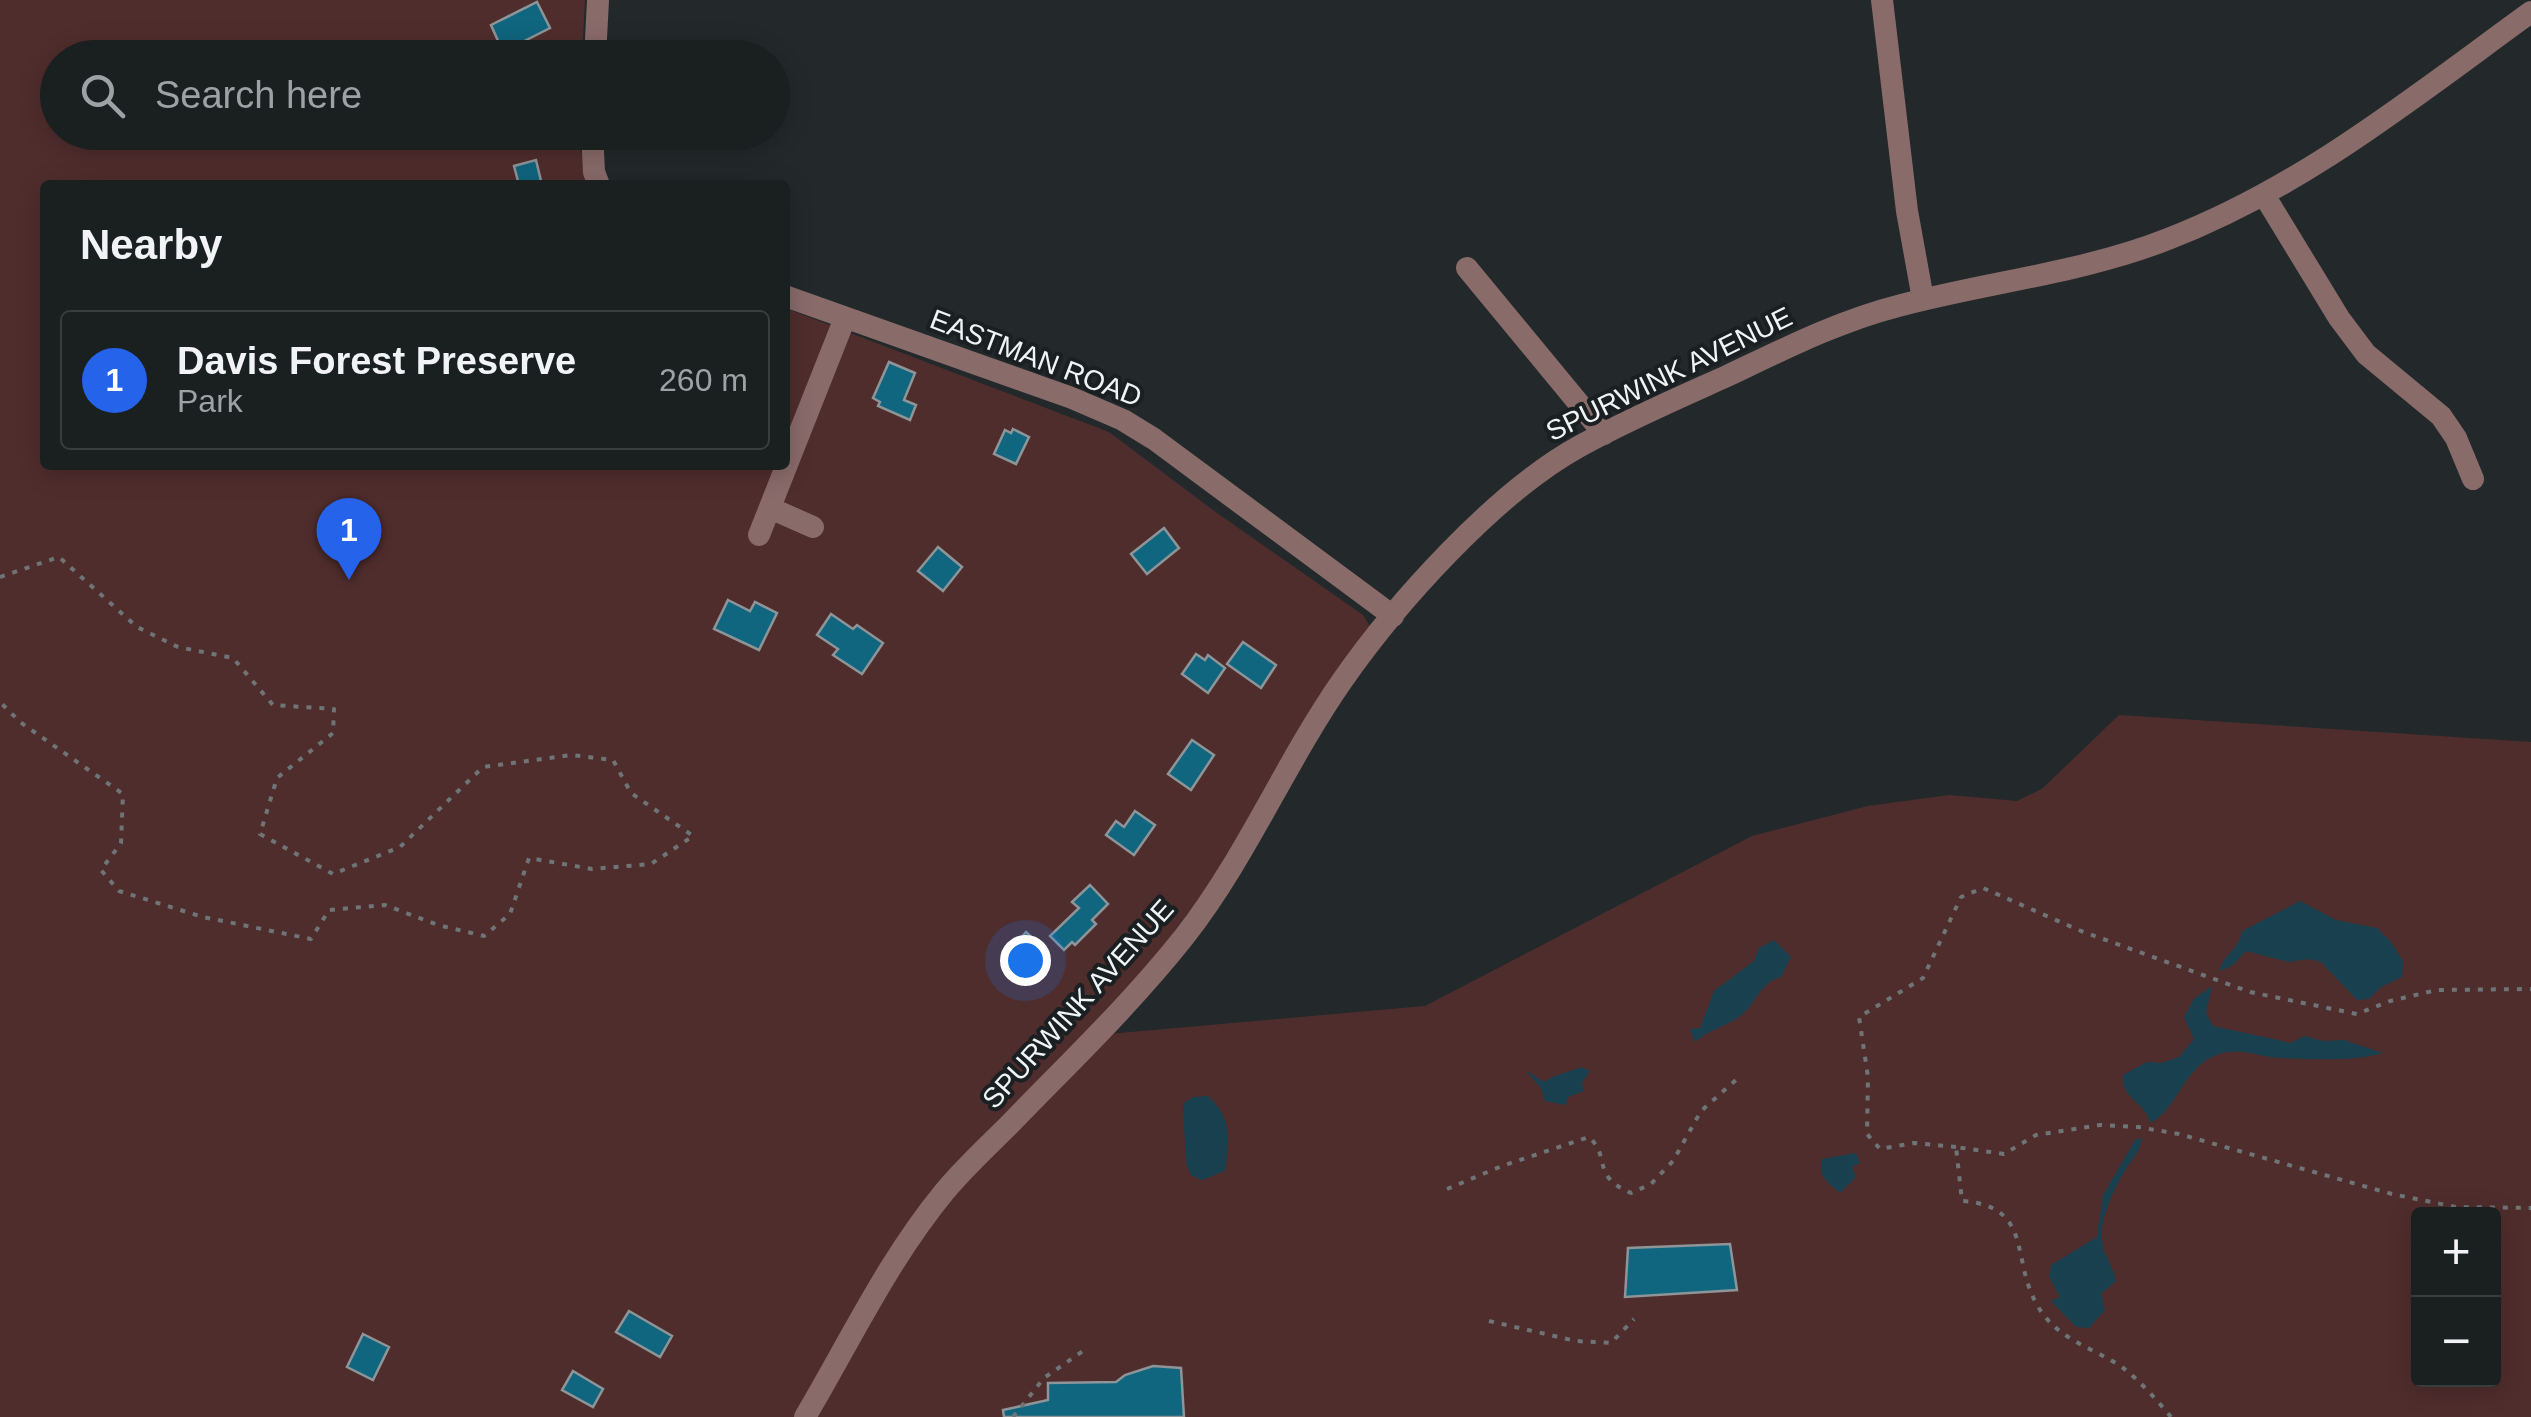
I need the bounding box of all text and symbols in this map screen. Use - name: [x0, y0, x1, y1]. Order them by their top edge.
- search box: [40, 40, 790, 150]
- icon: search: [75, 68, 130, 123]
- text: Search here: [155, 74, 362, 116]
- text: Nearby: [80, 221, 222, 268]
- street label: SPURWINK AVENUE: [1541, 301, 1797, 447]
- street label: EASTMAN ROAD: [926, 303, 1146, 413]
- text: Davis Forest Preserve: [177, 340, 576, 382]
- text: 1: [106, 362, 123, 398]
- text: 260 m: [659, 362, 748, 398]
- text: Park: [177, 383, 243, 419]
- pin: 1: [316, 498, 382, 580]
- street label: SPURWINK AVENUE: [976, 893, 1180, 1115]
- your location: [1000, 935, 1051, 986]
- map controls: [2411, 1207, 2501, 1387]
- button: +: [2411, 1207, 2501, 1297]
- button: −: [2411, 1297, 2501, 1387]

